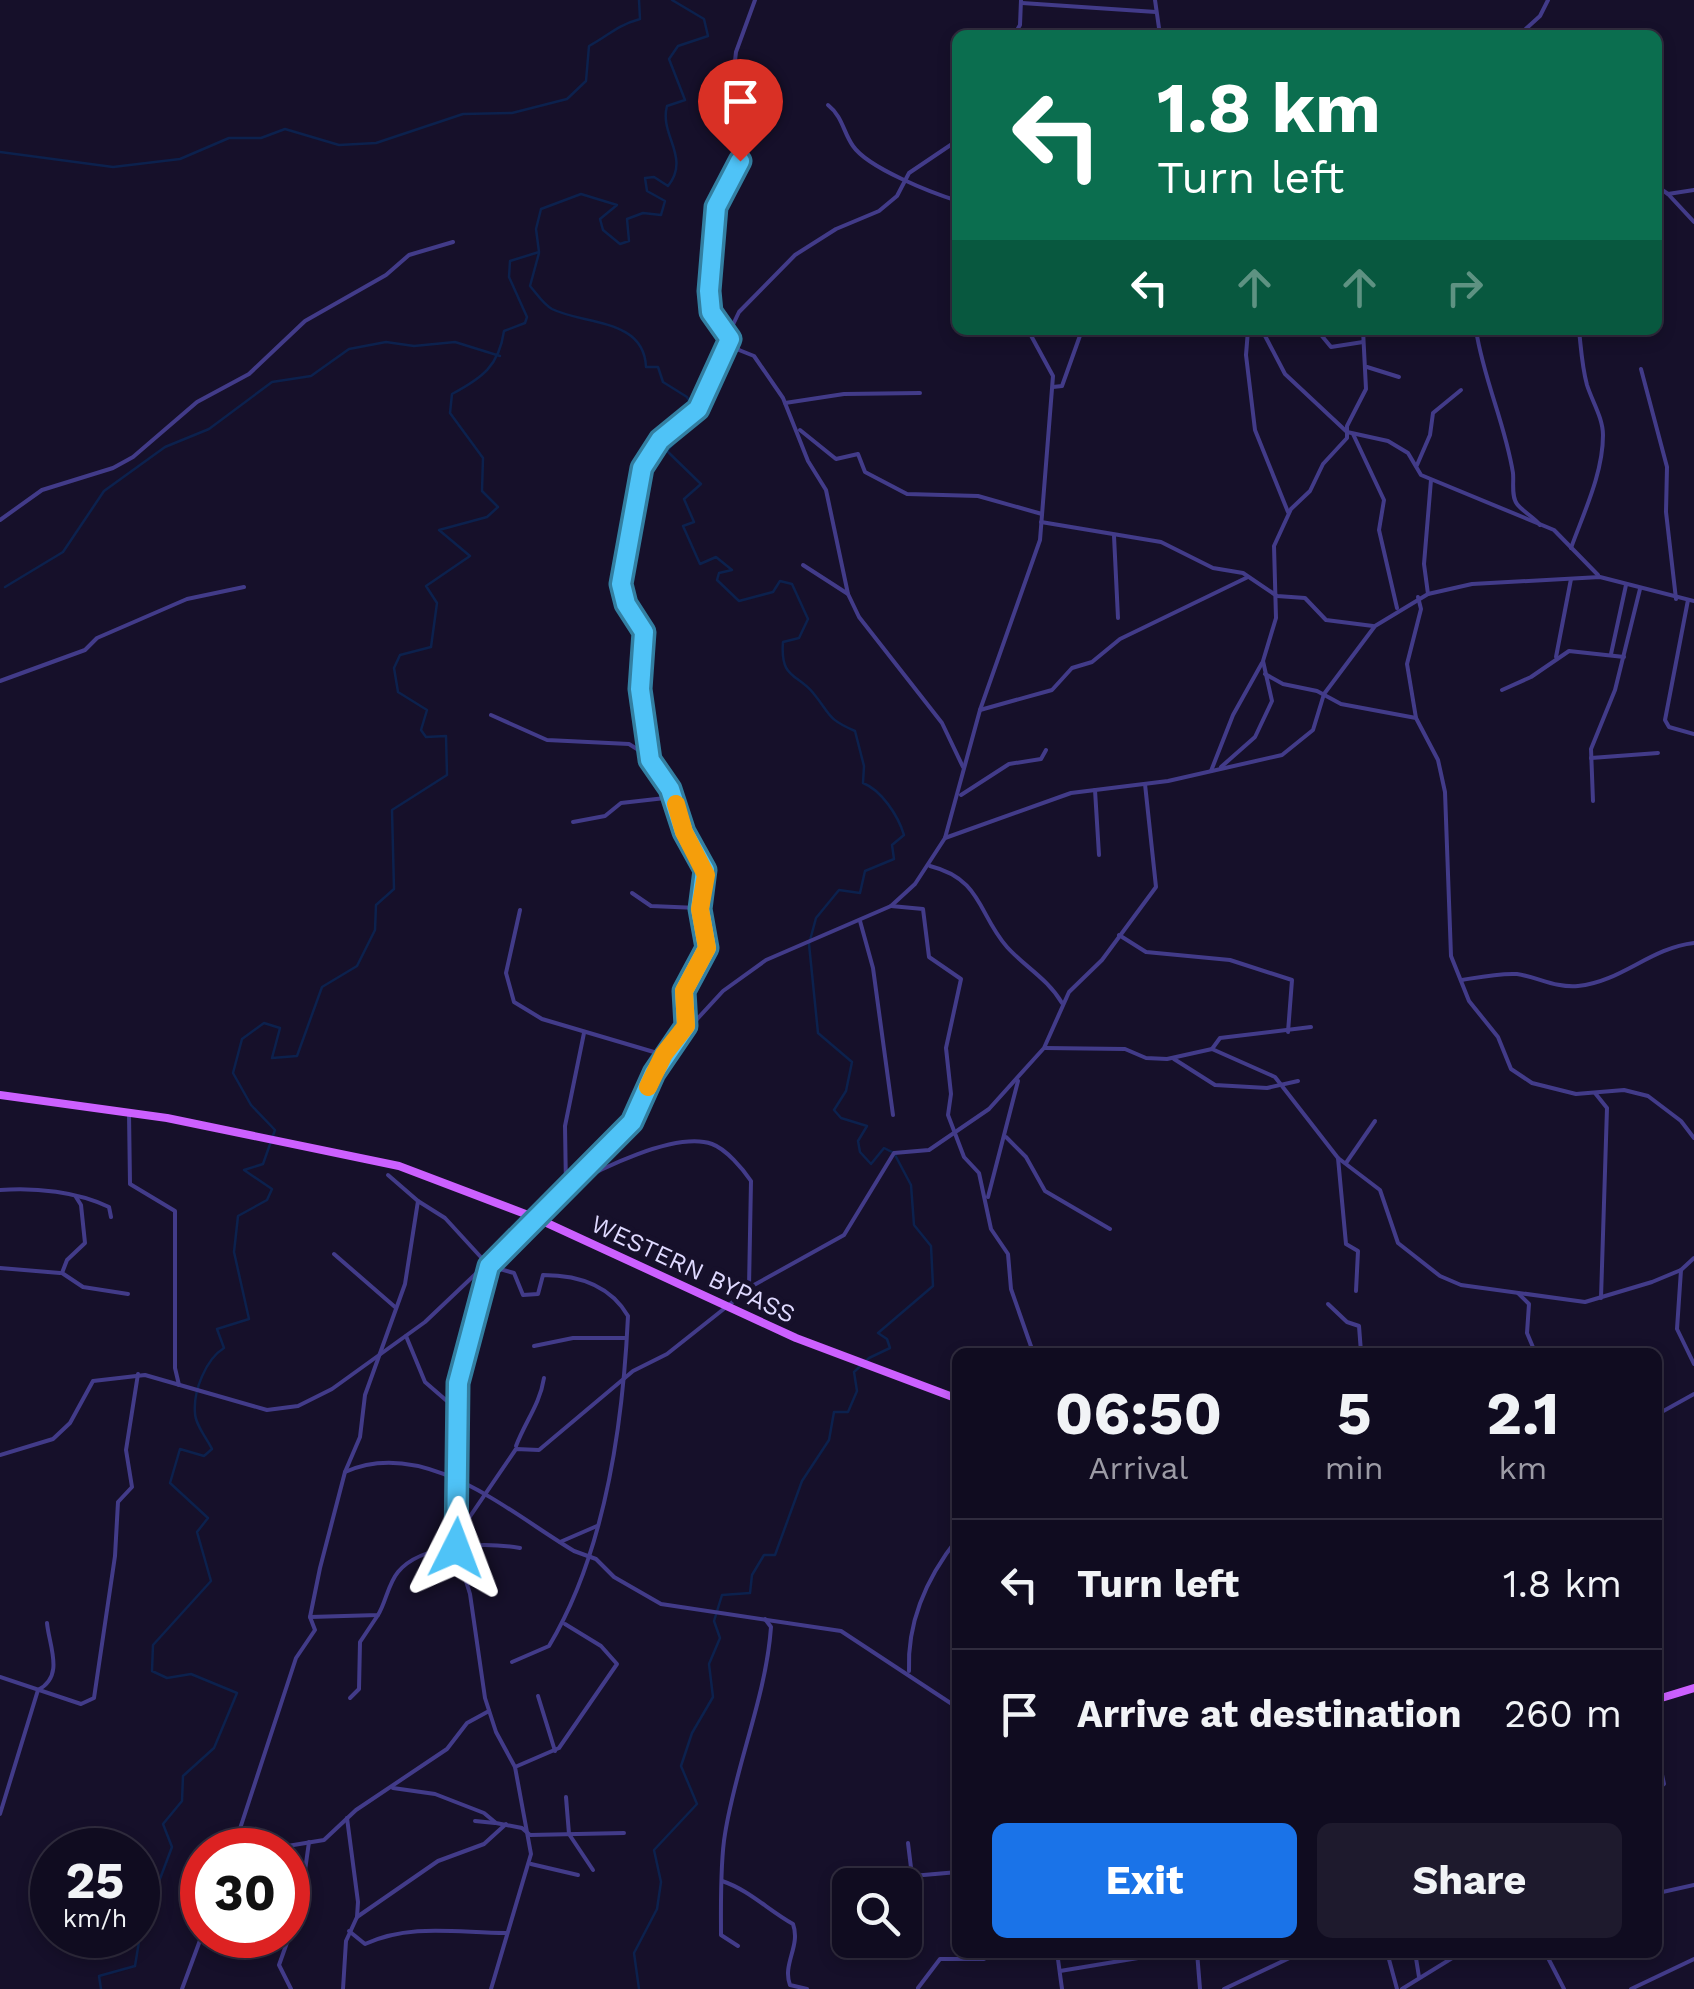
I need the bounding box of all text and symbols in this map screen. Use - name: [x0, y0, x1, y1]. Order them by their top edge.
- pin: [698, 59, 783, 162]
- text: 1.8 km: [1157, 67, 1381, 149]
- icon: left: [992, 70, 1122, 200]
- icon: arrive: [713, 74, 768, 129]
- text: Turn left: [1157, 151, 1344, 204]
- icon: left: [1122, 260, 1177, 315]
- icon: ahead: [1227, 260, 1282, 315]
- icon: ahead: [1332, 260, 1387, 315]
- icon: right: [1437, 260, 1492, 315]
- street label: WESTERN BYPASS: [586, 1209, 800, 1329]
- text: 06:50: [1055, 1378, 1222, 1449]
- text: 5: [1337, 1378, 1372, 1449]
- text: 2.1: [1486, 1378, 1559, 1449]
- text: Arrival: [1088, 1449, 1188, 1487]
- text: min: [1325, 1449, 1384, 1487]
- text: km: [1498, 1449, 1547, 1487]
- position arrow: [404, 1496, 508, 1600]
- icon: left: [992, 1557, 1047, 1612]
- text: Turn left: [1077, 1562, 1239, 1606]
- text: 1.8 km: [1503, 1562, 1622, 1606]
- icon: arrive: [992, 1687, 1047, 1742]
- text: Arrive at destination: [1077, 1692, 1462, 1736]
- text: 260 m: [1504, 1692, 1622, 1736]
- button: Exit: [992, 1823, 1297, 1938]
- button: Share: [1317, 1823, 1622, 1938]
- speed limit sign: 30: [180, 1828, 310, 1958]
- text: 25: [66, 1851, 124, 1910]
- map controls: [832, 1868, 922, 1958]
- button: search: [832, 1868, 922, 1958]
- text: km/h: [63, 1904, 127, 1933]

